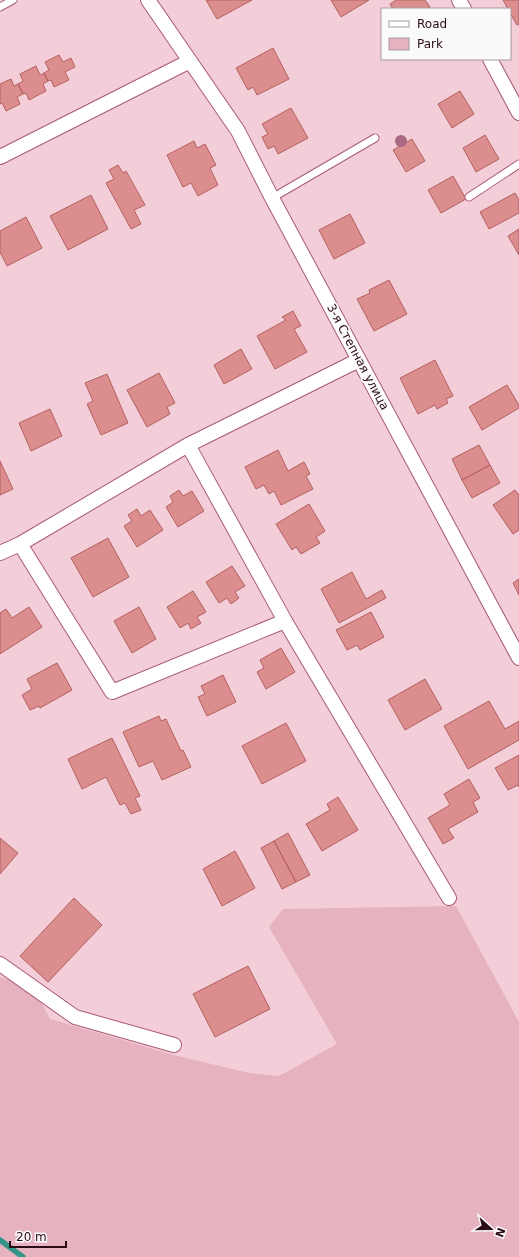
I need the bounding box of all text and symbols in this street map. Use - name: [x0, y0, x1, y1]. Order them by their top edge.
- legend: [381, 8, 511, 60]
- text: Road: [417, 17, 447, 31]
- text: Park: [417, 37, 443, 51]
- street label: 3-я Степная улица: [324, 302, 392, 412]
- north arrow: [471, 1209, 511, 1249]
- scale bar: [10, 1223, 66, 1249]
- text: N: [492, 1226, 508, 1239]
- text: 20 m: [16, 1230, 47, 1244]

